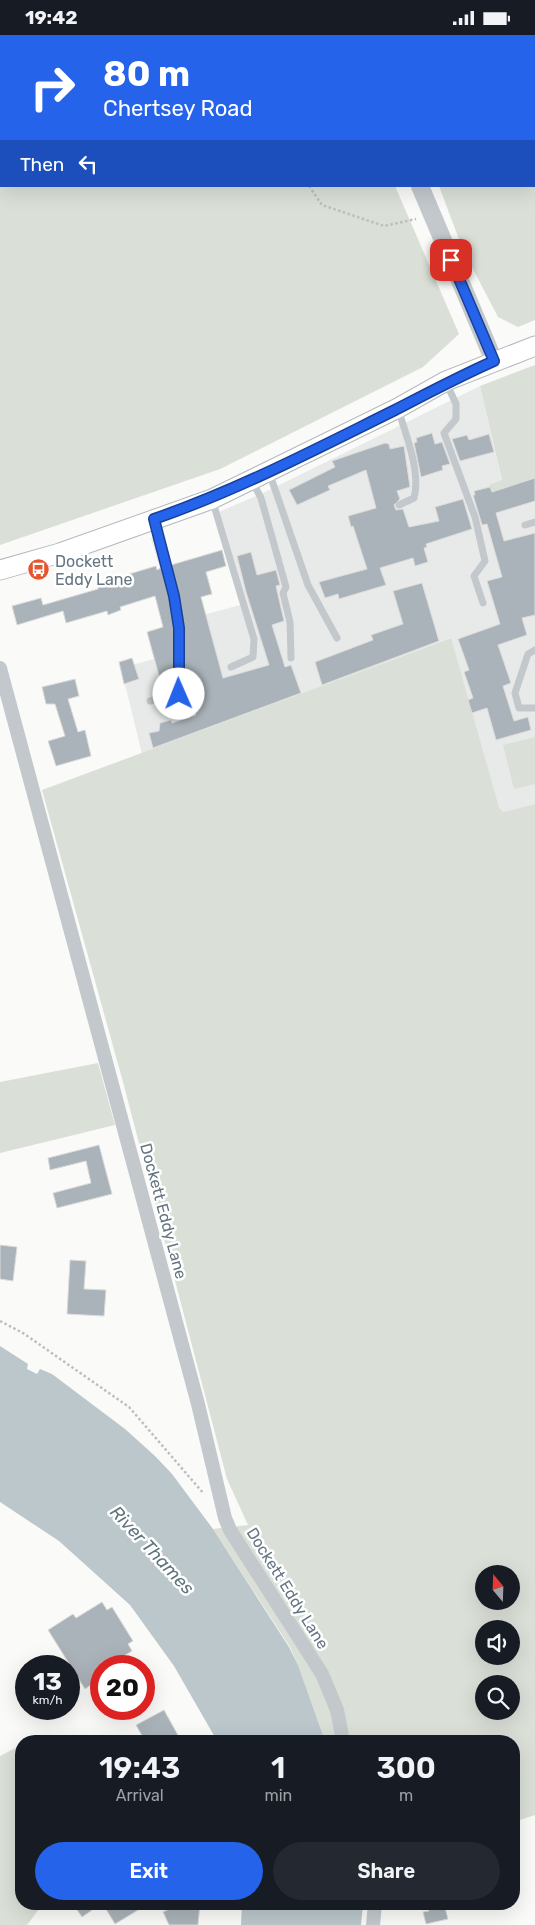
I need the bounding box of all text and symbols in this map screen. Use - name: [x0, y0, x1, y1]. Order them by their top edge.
- text: 19:42: [25, 6, 78, 29]
- text: 80 m: [103, 53, 190, 95]
- icon: right: [20, 55, 85, 120]
- text: Chertsey Road: [103, 95, 253, 122]
- icon: left: [74, 150, 102, 178]
- text: Then: [20, 153, 64, 176]
- pin: [430, 239, 472, 281]
- icon: arrive: [437, 246, 465, 274]
- place label: Dockett Eddy Lane: [55, 552, 133, 589]
- bus stop icon: Dockett Eddy Lane: [27, 558, 51, 582]
- position arrow: [152, 667, 204, 719]
- street label: Dockett Eddy Lane: [136, 1141, 191, 1281]
- water label: River Thames: [105, 1501, 199, 1599]
- street label: Dockett Eddy Lane: [242, 1524, 333, 1653]
- north arrow: [475, 1565, 520, 1610]
- map controls: [475, 1565, 520, 1720]
- button: sound: [475, 1620, 520, 1665]
- speed limit sign: 20: [90, 1655, 155, 1720]
- text: 13: [33, 1667, 62, 1696]
- button: search: [475, 1675, 520, 1720]
- text: km/h: [33, 1693, 62, 1707]
- text: 19:43: [99, 1750, 180, 1786]
- text: 1: [271, 1750, 285, 1786]
- text: 300: [376, 1750, 436, 1786]
- text: Arrival: [116, 1786, 164, 1805]
- text: min: [264, 1786, 292, 1805]
- text: m: [399, 1786, 413, 1805]
- button: Exit: [35, 1842, 263, 1900]
- button: Share: [273, 1842, 500, 1900]

